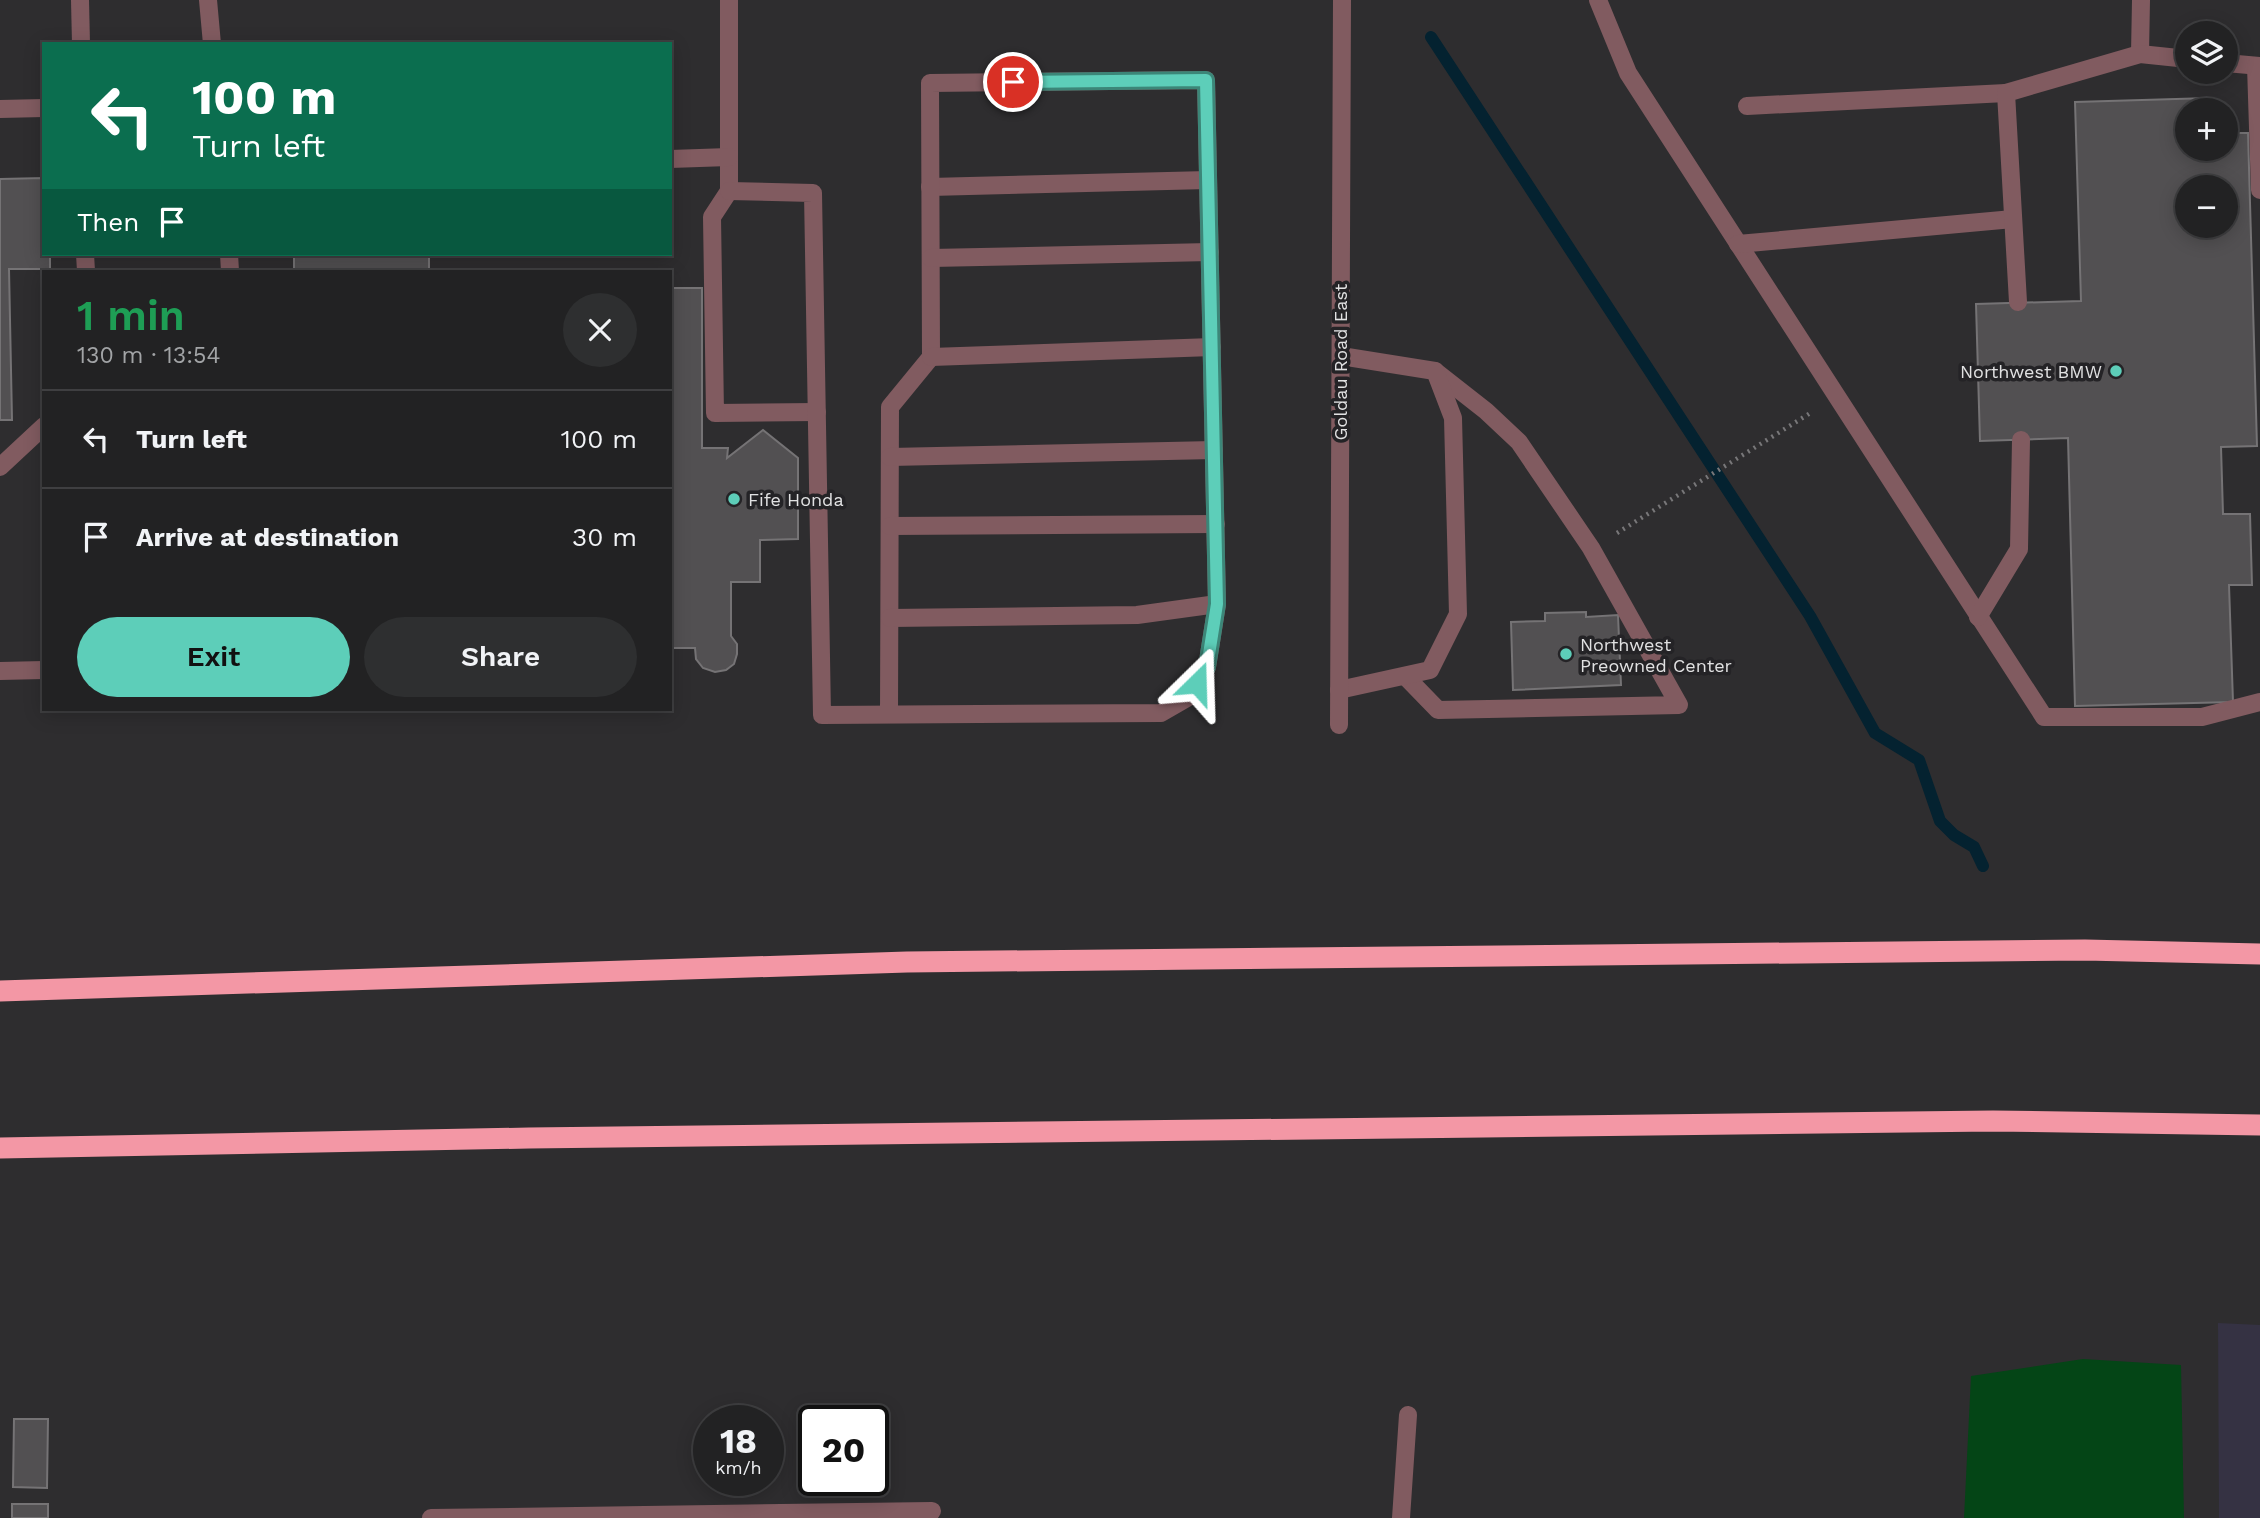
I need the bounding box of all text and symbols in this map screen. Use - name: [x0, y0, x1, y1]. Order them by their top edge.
- map controls: [2175, 21, 2238, 238]
- button: layers: [2175, 21, 2238, 84]
- pin: [983, 52, 1043, 112]
- icon: arrive: [994, 63, 1032, 101]
- text: 100 m: [192, 68, 336, 126]
- icon: left: [77, 70, 168, 161]
- button: +: [2175, 98, 2238, 161]
- text: Turn left: [192, 127, 325, 165]
- button: −: [2175, 175, 2238, 238]
- icon: arrive: [153, 203, 191, 241]
- text: Then: [77, 207, 139, 237]
- street label: Goldau Road East: [1330, 283, 1351, 440]
- text: 1 min: [77, 291, 185, 340]
- button: close: [563, 293, 637, 367]
- text: 130 m · 13:54: [77, 342, 221, 369]
- place label: Northwest BMW: [1960, 361, 2102, 382]
- marker: Northwest BMW: [2108, 363, 2124, 379]
- icon: left: [77, 420, 115, 458]
- text: Turn left: [136, 424, 247, 454]
- text: 100 m: [561, 424, 637, 454]
- place label: Fife Honda: [748, 489, 844, 510]
- marker: Fife Honda: [726, 491, 742, 507]
- icon: arrive: [77, 518, 115, 556]
- text: Arrive at destination: [136, 522, 399, 552]
- text: 30 m: [572, 522, 637, 552]
- button: Exit: [77, 617, 350, 697]
- button: Share: [364, 617, 637, 697]
- place label: Northwest Preowned Center: [1580, 634, 1732, 676]
- position arrow: [1160, 646, 1234, 720]
- marker: Northwest Preowned Center: [1558, 646, 1574, 662]
- speed limit sign: 20: [798, 1405, 889, 1496]
- text: 18: [720, 1420, 757, 1462]
- text: km/h: [715, 1457, 762, 1478]

